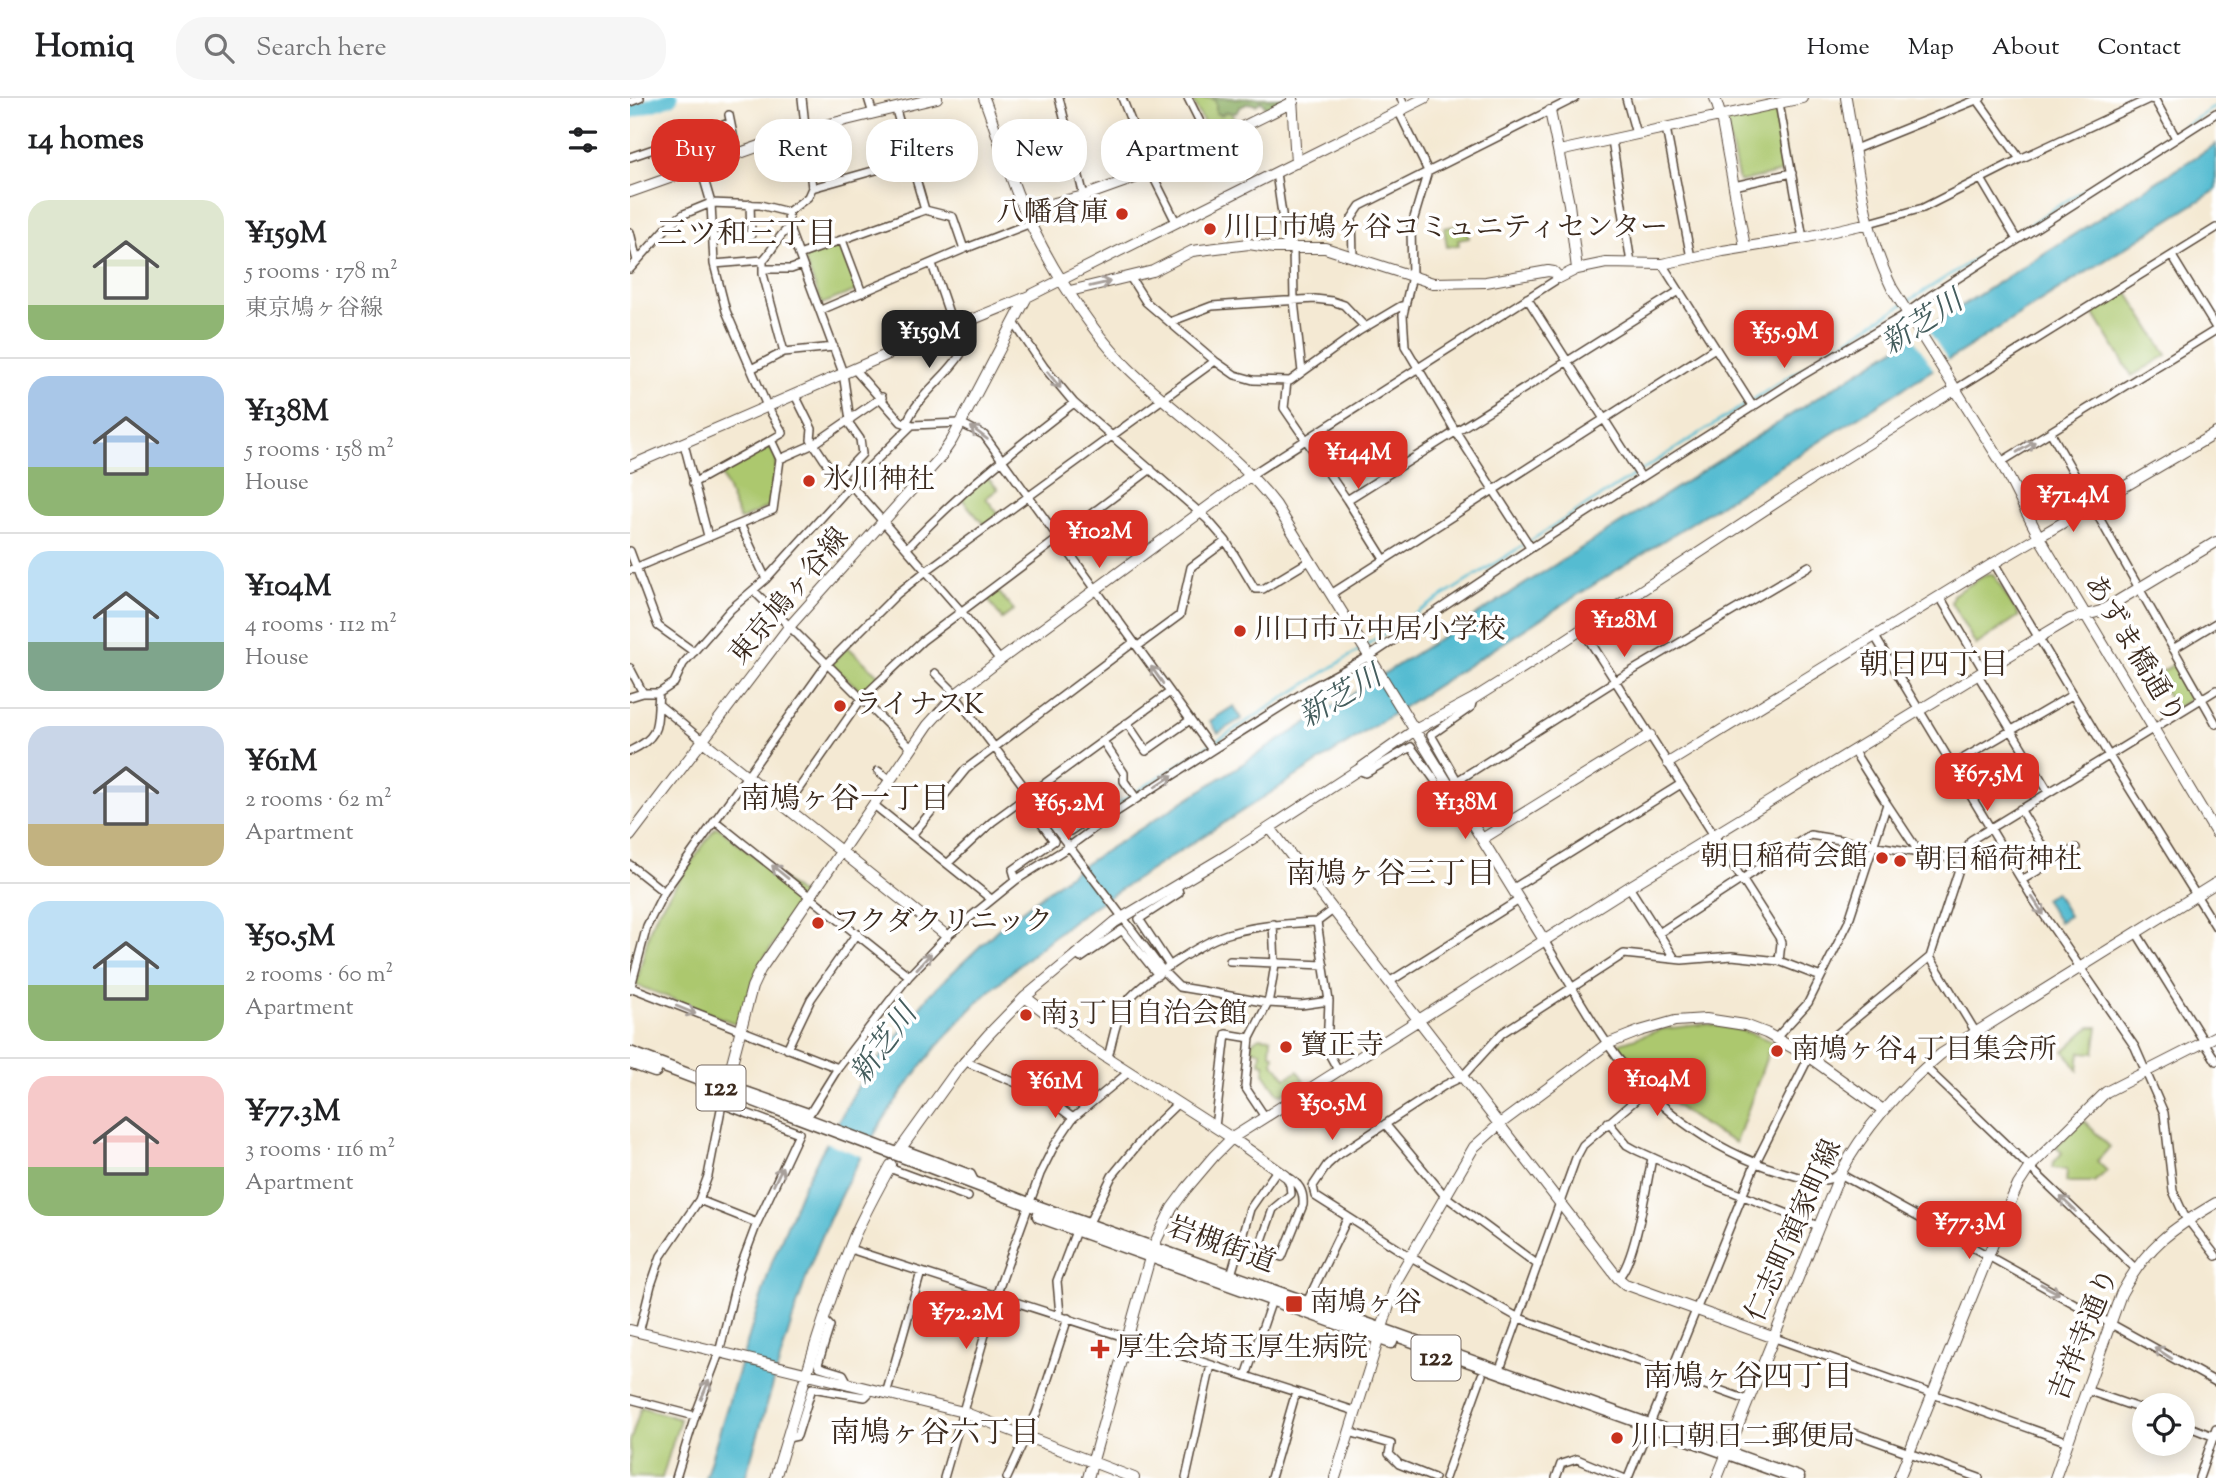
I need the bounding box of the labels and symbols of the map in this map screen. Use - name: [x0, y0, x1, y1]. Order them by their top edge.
- place label: 八幡倉庫: [996, 194, 1108, 234]
- marker: 八幡倉庫: [1114, 206, 1130, 222]
- place label: 川口市鳩ヶ谷コミュニティセンター: [1224, 209, 1668, 249]
- district label: 三ツ和三丁目: [657, 214, 837, 257]
- marker: 川口市鳩ヶ谷コミュニティセンター: [1202, 221, 1218, 237]
- one-way arrow: [1088, 277, 1111, 290]
- water label: 新芝川: [1874, 280, 1975, 367]
- pin: ¥159M: [880, 310, 978, 370]
- pin: ¥55.9M: [1727, 310, 1841, 370]
- one-way arrow: [1046, 370, 1062, 388]
- one-way arrow: [969, 426, 988, 441]
- pin: ¥144M: [1309, 432, 1407, 491]
- one-way arrow: [2016, 440, 2036, 454]
- place label: 氷川神社: [823, 461, 935, 501]
- marker: 氷川神社: [801, 473, 817, 489]
- pin: ¥71.4M: [2016, 474, 2130, 534]
- pin: ¥102M: [1050, 510, 1148, 570]
- street label: 東京鳩ヶ谷線: [721, 520, 859, 674]
- street label: あずま橋通り: [2073, 568, 2193, 732]
- pin: ¥128M: [1575, 600, 1673, 659]
- place label: 川口市立中居小学校: [1254, 611, 1506, 651]
- marker: 川口市立中居小学校: [1232, 623, 1248, 639]
- district label: 朝日四丁目: [1859, 645, 2009, 688]
- water label: 新芝川: [1291, 655, 1393, 740]
- one-way arrow: [1150, 666, 1164, 685]
- place label: ライナスK: [854, 686, 984, 726]
- marker: ライナスK: [832, 698, 848, 714]
- pin: ¥67.5M: [1930, 754, 2044, 813]
- one-way arrow: [1153, 773, 1173, 787]
- district label: 南鳩ヶ谷一丁目: [740, 779, 950, 822]
- pin: ¥65.2M: [1011, 782, 1125, 842]
- pin: ¥138M: [1416, 782, 1514, 841]
- place label: 朝日稲荷会館: [1700, 838, 1868, 878]
- place label: 朝日稲荷神社: [1914, 841, 2082, 881]
- marker: 朝日稲荷会館: [1874, 850, 1890, 866]
- marker: 朝日稲荷神社: [1892, 853, 1908, 869]
- district label: 南鳩ヶ谷三丁目: [1286, 854, 1496, 897]
- one-way arrow: [771, 865, 789, 880]
- one-way arrow: [2031, 896, 2045, 915]
- place label: フクダクリニック: [832, 903, 1053, 943]
- marker: フクダクリニック: [810, 915, 826, 931]
- one-way arrow: [916, 952, 932, 970]
- water label: 新芝川: [841, 994, 931, 1094]
- place label: 南3丁目自治会館: [1040, 995, 1247, 1035]
- one-way arrow: [674, 1004, 696, 1017]
- marker: 南3丁目自治会館: [1018, 1007, 1034, 1023]
- place label: 寶正寺: [1300, 1027, 1384, 1067]
- place label: 南鳩ヶ谷4丁目集会所: [1791, 1031, 2057, 1071]
- marker: 寶正寺: [1278, 1039, 1294, 1055]
- marker: 南鳩ヶ谷4丁目集会所: [1769, 1043, 1785, 1059]
- pin: ¥104M: [1608, 1058, 1706, 1118]
- pin: ¥61M: [1014, 1060, 1096, 1120]
- road number: 122: [696, 1065, 746, 1110]
- pin: ¥50.5M: [1275, 1082, 1389, 1142]
- street label: 仁志町領家町線: [1737, 1133, 1853, 1329]
- one-way arrow: [772, 1166, 786, 1187]
- one-way arrow: [2059, 1196, 2076, 1213]
- pin: ¥77.3M: [1912, 1202, 2026, 1261]
- street label: 岩槻街道: [1162, 1208, 1280, 1284]
- street label: 吉祥寺通り: [2040, 1263, 2130, 1407]
- one-way arrow: [2040, 1282, 2060, 1296]
- place label: 南鳩ヶ谷: [1310, 1284, 1422, 1324]
- pin: ¥72.2M: [909, 1292, 1023, 1351]
- marker: 南鳩ヶ谷: [1284, 1294, 1304, 1314]
- place label: 厚生会埼玉厚生病院: [1116, 1329, 1368, 1369]
- road number: 122: [1412, 1336, 1460, 1380]
- marker: 厚生会埼玉厚生病院: [1090, 1339, 1110, 1359]
- one-way arrow: [2154, 1345, 2173, 1360]
- district label: 南鳩ヶ谷四丁目: [1643, 1357, 1853, 1400]
- one-way arrow: [700, 1380, 713, 1402]
- district label: 南鳩ヶ谷六丁目: [830, 1413, 1040, 1456]
- place label: 川口朝日二郵便局: [1631, 1418, 1855, 1458]
- marker: 川口朝日二郵便局: [1609, 1430, 1625, 1446]

